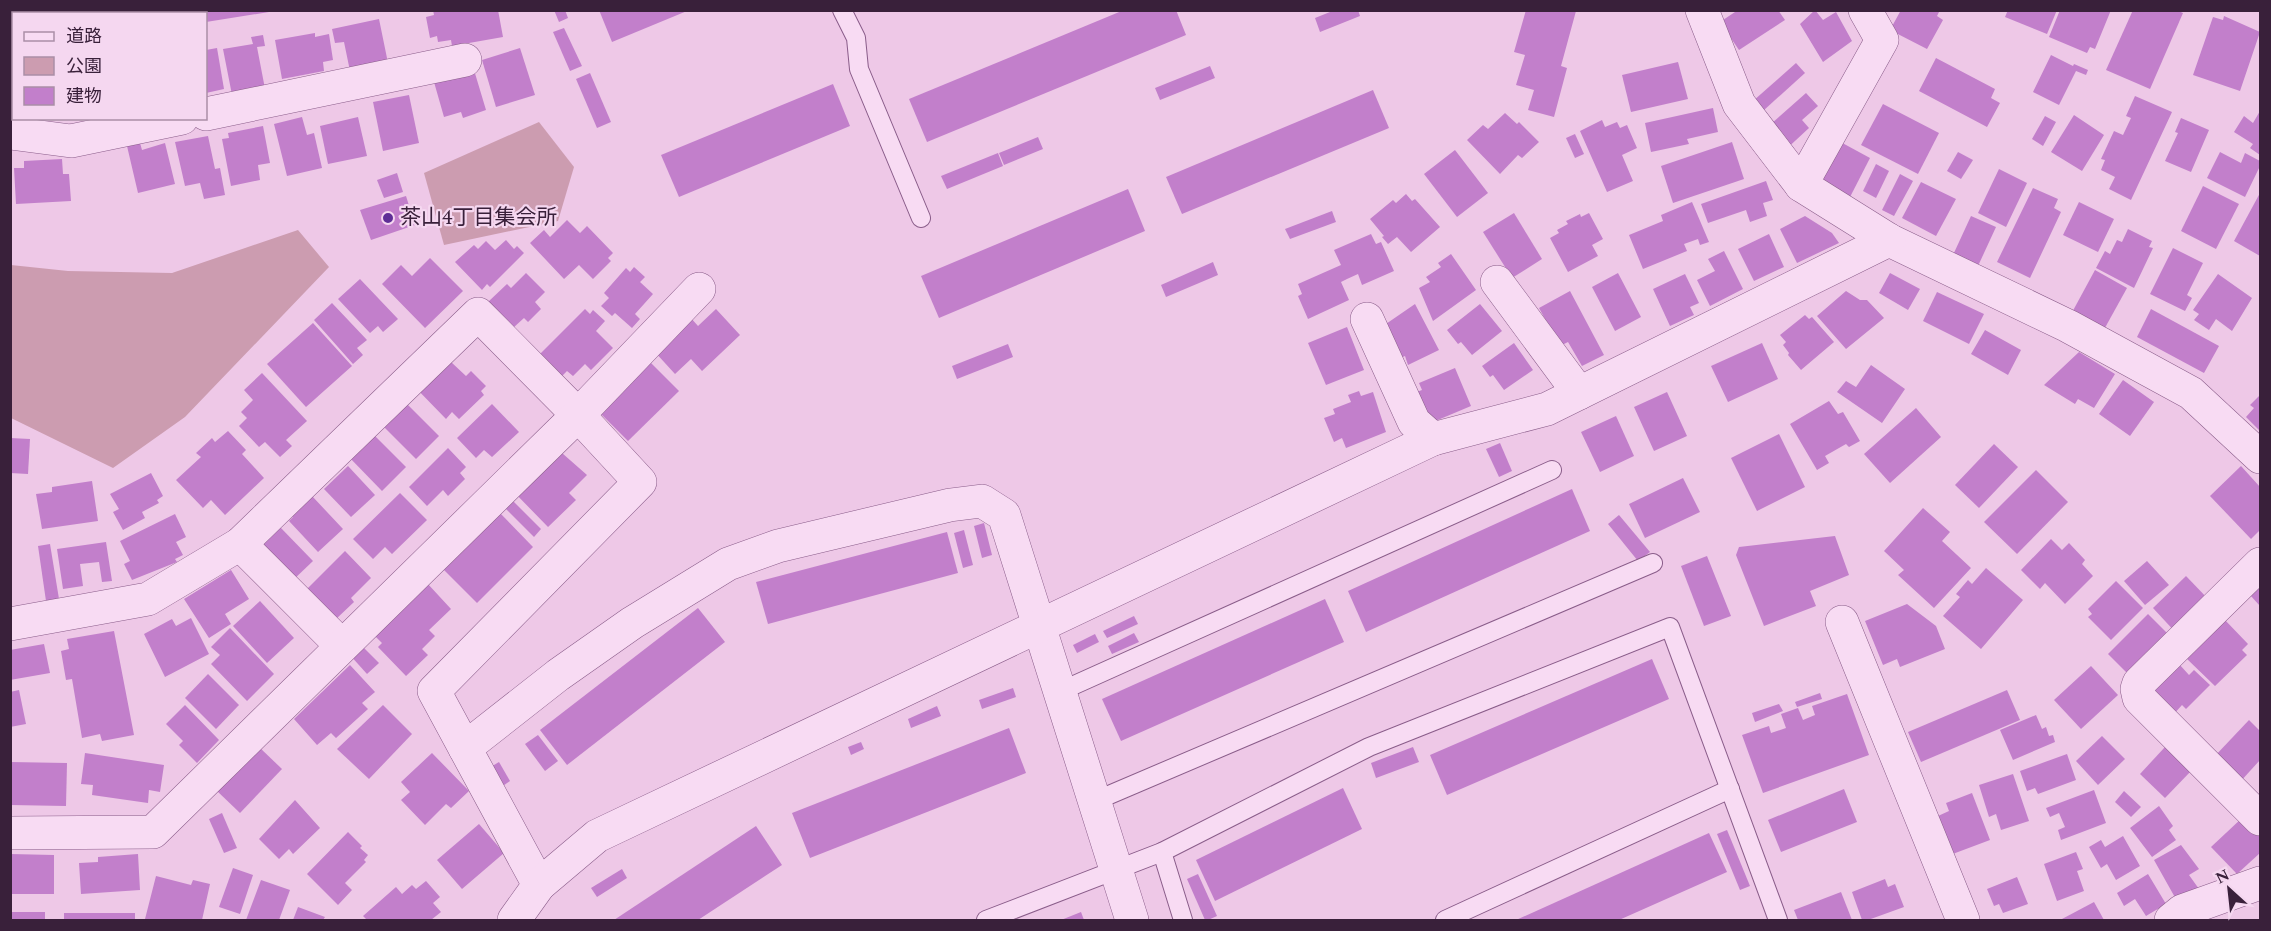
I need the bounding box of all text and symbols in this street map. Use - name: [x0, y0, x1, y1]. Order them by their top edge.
- legend: [12, 12, 207, 120]
- text: 道路: [66, 23, 102, 50]
- text: 公園: [66, 53, 102, 80]
- text: 建物: [66, 83, 102, 110]
- place label: 茶山4丁目集会所: [400, 202, 558, 234]
- marker: 茶山4丁目集会所: [381, 211, 395, 225]
- north arrow: [2199, 859, 2259, 919]
- text: N: [2211, 863, 2234, 890]

